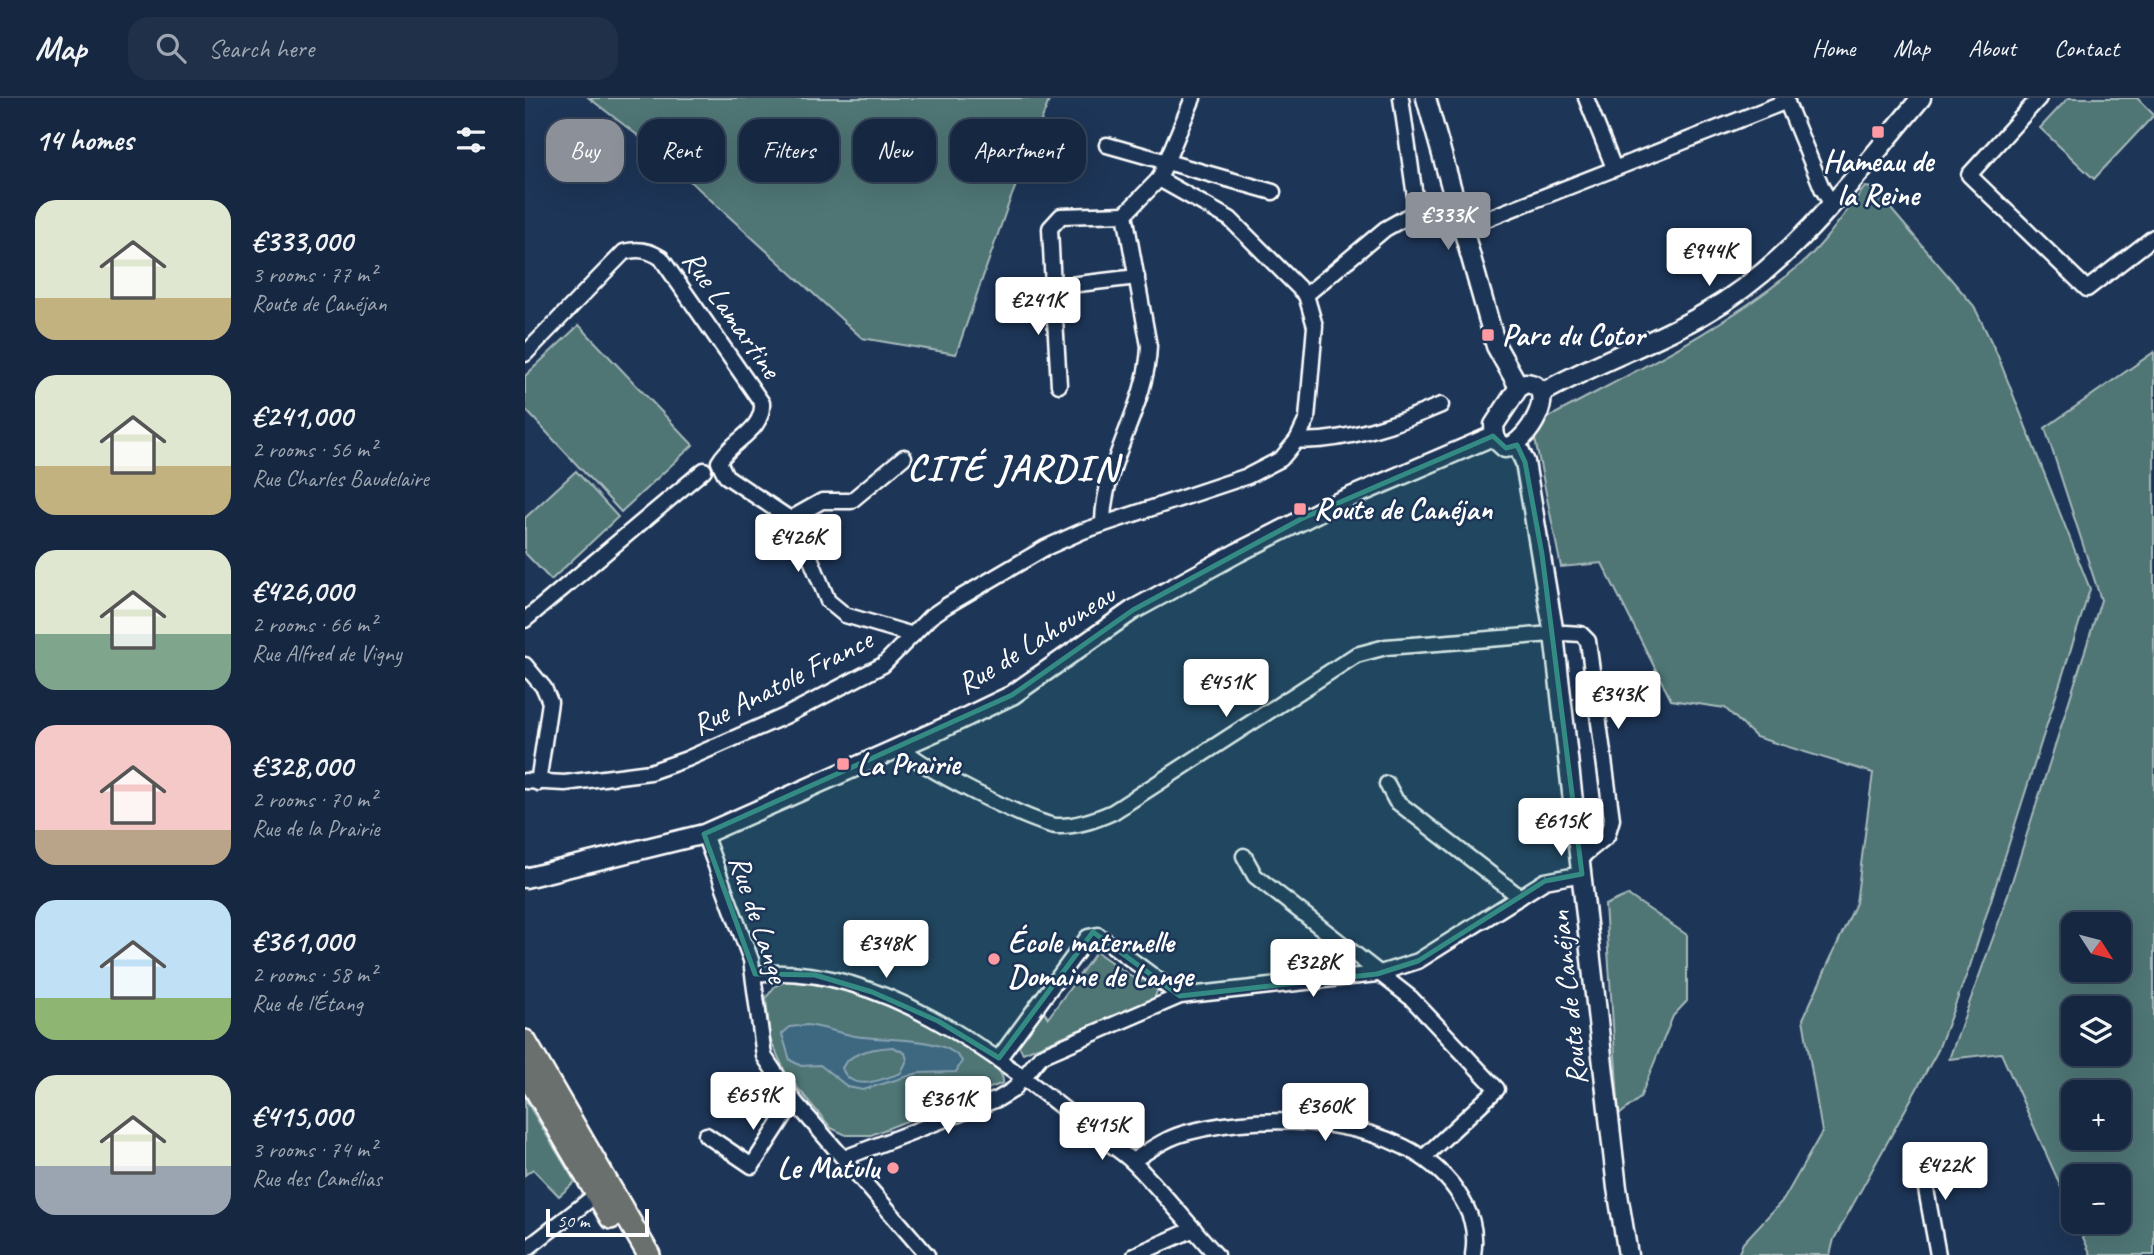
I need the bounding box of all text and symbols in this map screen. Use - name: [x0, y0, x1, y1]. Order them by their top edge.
- search box: [128, 17, 618, 80]
- text: Map: [35, 27, 86, 69]
- icon: search: [152, 29, 190, 67]
- text: Search here: [208, 32, 314, 65]
- text: Home: [1812, 33, 1855, 63]
- text: Map: [1893, 33, 1930, 63]
- text: About: [1968, 33, 2016, 63]
- text: Contact: [2054, 33, 2119, 63]
- chip: Buy: [546, 119, 624, 182]
- chip: Rent: [638, 119, 725, 182]
- chip: Filters: [739, 119, 839, 182]
- chip: New: [853, 119, 936, 182]
- chip: Apartment: [950, 119, 1086, 182]
- text: 14 homes: [35, 121, 133, 159]
- icon: filters: [452, 121, 490, 159]
- marker: Hameau de la Reine: [1870, 124, 1886, 140]
- place label: Hameau de la Reine: [1823, 142, 1935, 214]
- pin: €333K: [1399, 192, 1497, 252]
- text: €333K: [1421, 200, 1475, 229]
- text: €333,000: [252, 222, 352, 260]
- icon: home: [91, 228, 175, 312]
- pin: €944K: [1660, 228, 1758, 288]
- text: €944K: [1683, 236, 1735, 265]
- street label: Rue Lamartine: [674, 243, 791, 387]
- text: 3 rooms · 77 m²: [252, 260, 376, 289]
- pin: €241K: [989, 278, 1087, 337]
- text: €241K: [1011, 285, 1065, 314]
- text: Route de Canéjan: [252, 289, 386, 318]
- place label: Parc du Cotor: [1502, 316, 1647, 354]
- marker: Parc du Cotor: [1480, 327, 1496, 343]
- text: €241,000: [252, 397, 352, 435]
- icon: home: [91, 403, 175, 487]
- text: 2 rooms · 56 m²: [252, 435, 376, 464]
- district label: CITÉ JARDIN: [907, 444, 1123, 491]
- text: Rue Charles Baudelaire: [252, 464, 429, 493]
- place label: Route de Canéjan: [1314, 490, 1493, 528]
- marker: Route de Canéjan: [1292, 501, 1308, 517]
- pin: €426K: [749, 514, 847, 574]
- text: €426K: [771, 522, 825, 551]
- text: €426,000: [252, 572, 353, 610]
- street label: Rue de Lahouneau: [950, 574, 1124, 703]
- icon: home: [91, 578, 175, 662]
- text: 2 rooms · 66 m²: [252, 610, 376, 639]
- street label: Rue Anatole France: [685, 619, 881, 744]
- text: Rue Alfred de Vigny: [252, 639, 402, 668]
- pin: €451K: [1177, 660, 1275, 719]
- text: €451K: [1200, 667, 1252, 696]
- pin: €343K: [1569, 672, 1667, 731]
- text: €343K: [1591, 679, 1645, 708]
- place label: La Prairie: [857, 745, 962, 783]
- text: €328,000: [252, 747, 352, 785]
- icon: home: [91, 753, 175, 837]
- marker: La Prairie: [835, 756, 851, 772]
- text: 2 rooms · 70 m²: [252, 785, 376, 814]
- pin: €615K: [1512, 798, 1610, 858]
- text: €615K: [1534, 806, 1588, 835]
- text: Rue de la Prairie: [252, 814, 379, 843]
- street label: Rue de Lange: [721, 850, 798, 990]
- street label: Route de Canéjan: [1540, 908, 1596, 1087]
- north arrow: [2061, 912, 2131, 982]
- map controls: [2061, 912, 2131, 1234]
- pin: €348K: [837, 920, 935, 980]
- text: €361,000: [252, 922, 353, 960]
- place label: École maternelle Domaine de Lange: [1008, 923, 1195, 995]
- icon: home: [91, 928, 175, 1012]
- text: €348K: [859, 928, 913, 957]
- pin: €328K: [1264, 940, 1362, 999]
- text: €328K: [1286, 947, 1340, 976]
- marker: École maternelle Domaine de Lange: [986, 951, 1002, 967]
- text: 2 rooms · 58 m²: [252, 960, 376, 989]
- text: Rue de l'Étang: [252, 989, 363, 1018]
- button: layers: [2061, 996, 2131, 1066]
- pin: €659K: [704, 1072, 802, 1132]
- pin: €361K: [899, 1076, 997, 1136]
- text: €659K: [727, 1080, 779, 1109]
- button: +: [2061, 1080, 2131, 1150]
- text: €361K: [921, 1084, 975, 1113]
- pin: €360K: [1276, 1084, 1374, 1143]
- text: €360K: [1298, 1091, 1352, 1120]
- text: €415,000: [252, 1097, 352, 1135]
- pin: €415K: [1053, 1102, 1151, 1162]
- icon: home: [91, 1103, 175, 1187]
- text: €415K: [1076, 1110, 1128, 1139]
- text: 3 rooms · 74 m²: [252, 1135, 376, 1164]
- pin: €422K: [1896, 1142, 1994, 1202]
- place label: Le Matulu: [777, 1149, 881, 1187]
- text: €422K: [1918, 1150, 1972, 1179]
- marker: Le Matulu: [885, 1160, 901, 1176]
- text: Rue des Camélias: [252, 1164, 382, 1193]
- button: −: [2061, 1164, 2131, 1234]
- scale bar: [546, 1206, 649, 1238]
- text: 50 m: [557, 1209, 589, 1233]

